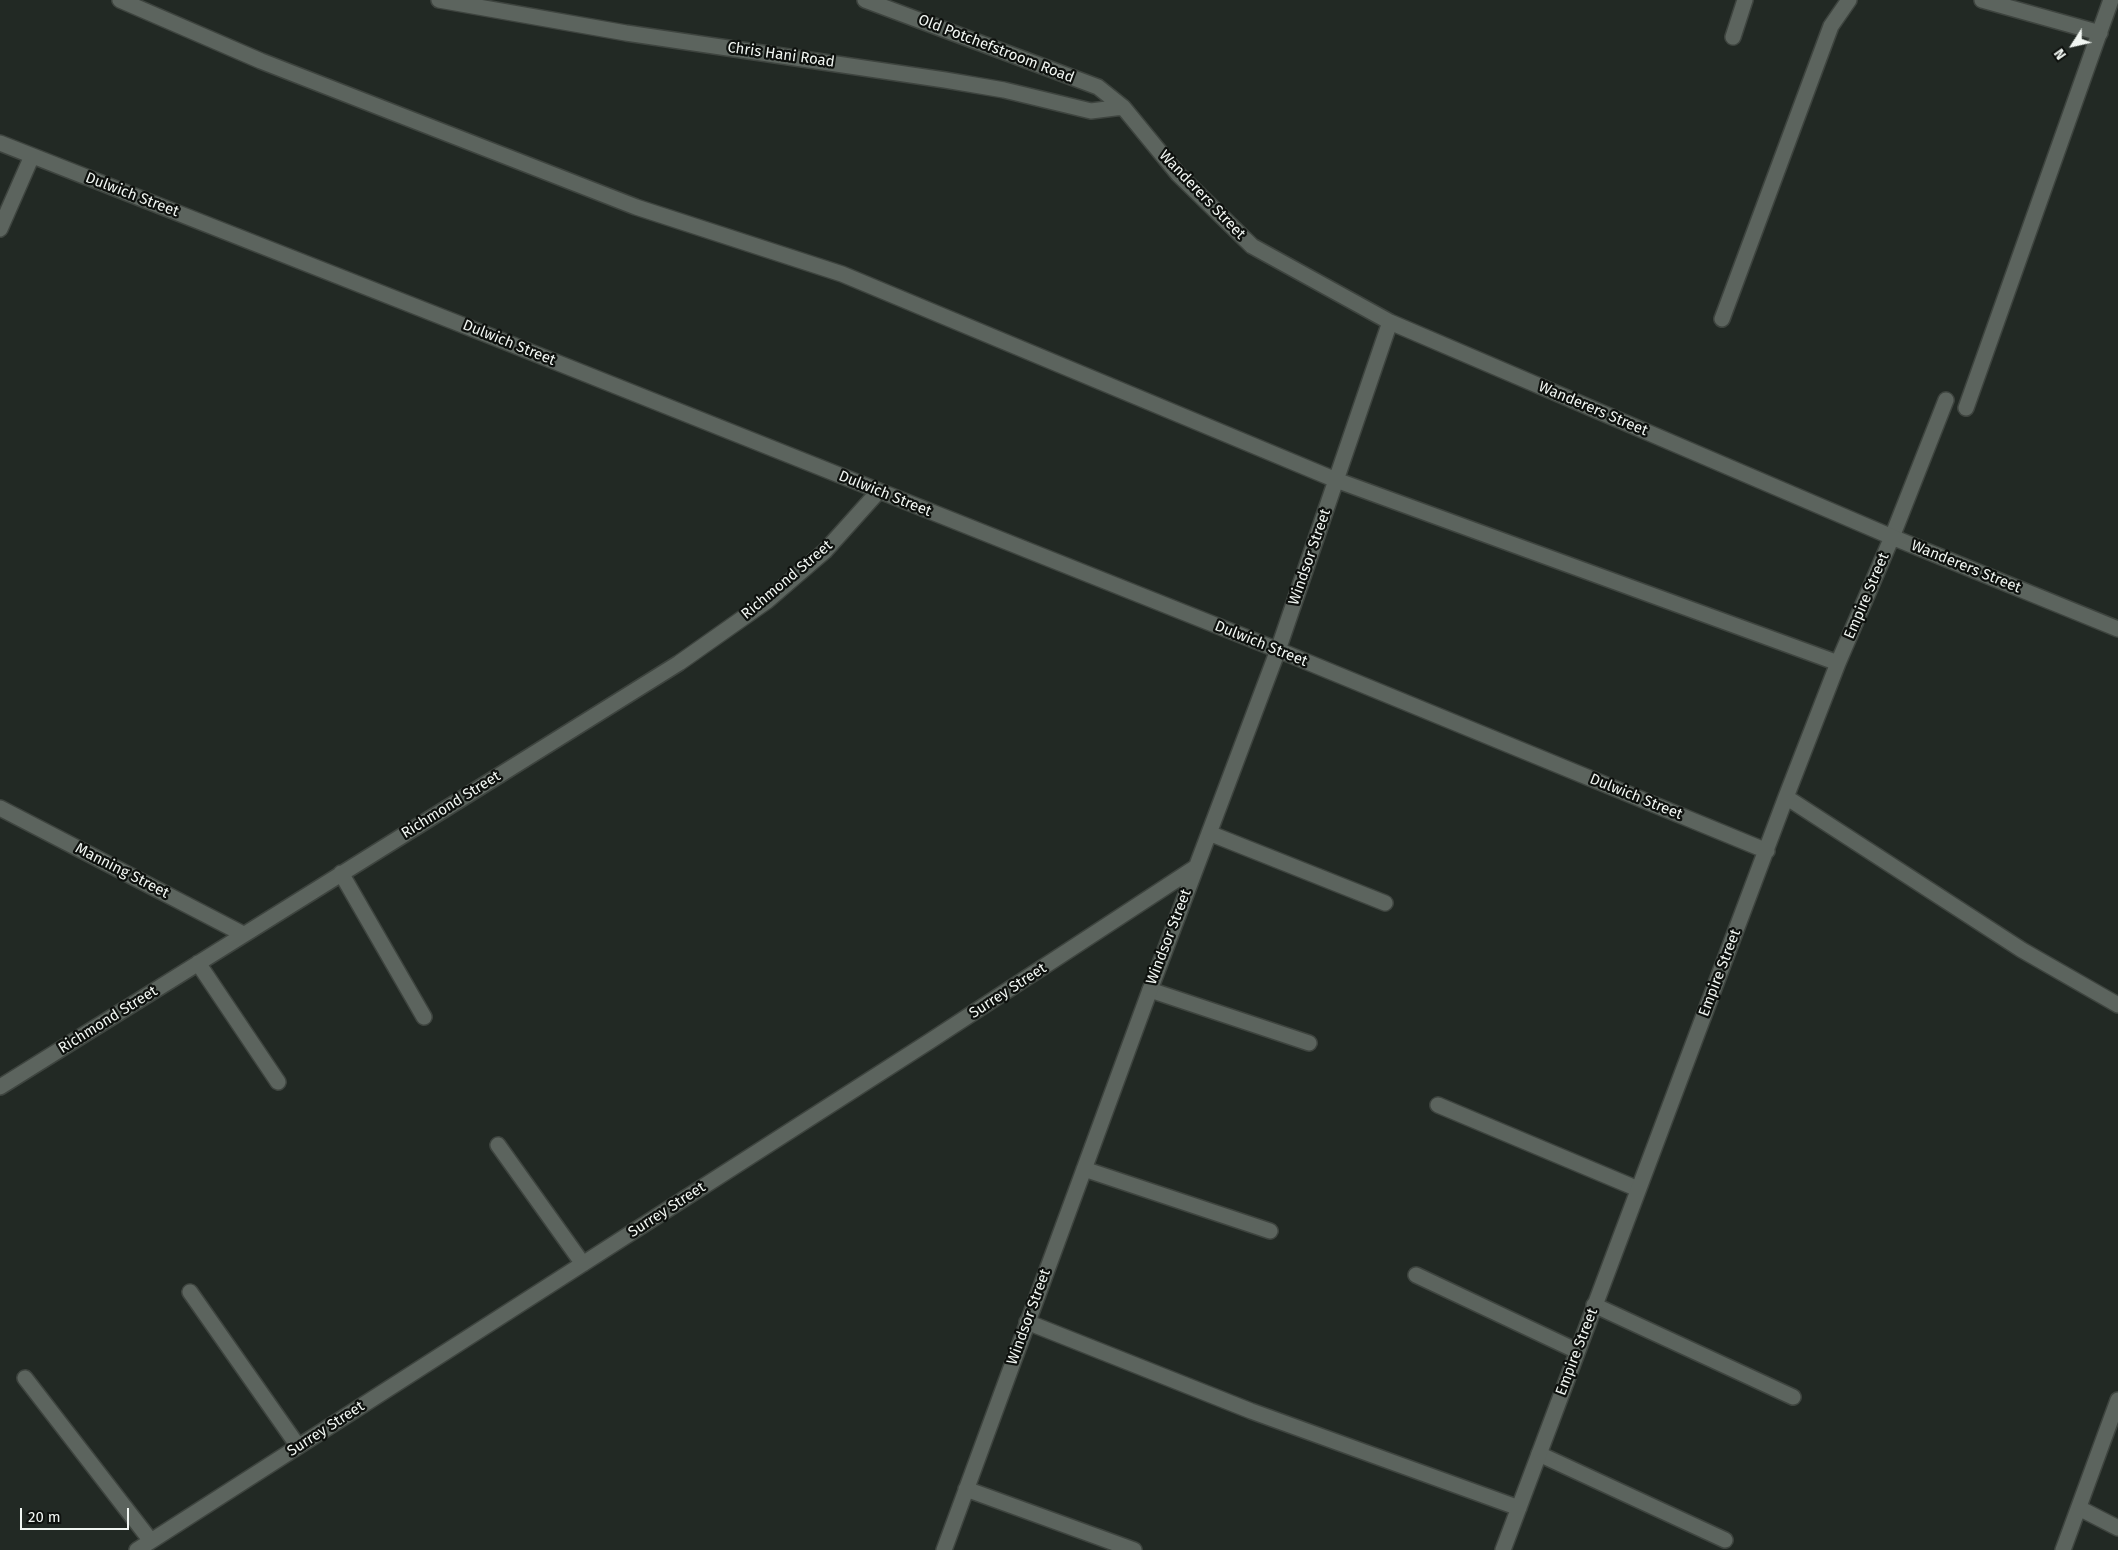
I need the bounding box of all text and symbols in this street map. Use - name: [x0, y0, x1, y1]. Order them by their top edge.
- street label: Old Potchefstroom Road: [915, 11, 1077, 87]
- north arrow: [2048, 20, 2098, 70]
- street label: Chris Hani Road: [726, 39, 836, 71]
- text: N: [2051, 45, 2070, 63]
- street label: Wanderers Street: [1155, 147, 1249, 243]
- street label: Dulwich Street: [83, 169, 181, 221]
- street label: Dulwich Street: [460, 316, 558, 370]
- street label: Wanderers Street: [1536, 378, 1650, 440]
- street label: Dulwich Street: [836, 467, 934, 521]
- street label: Windsor Street: [1285, 507, 1335, 607]
- street label: Richmond Street: [738, 537, 836, 623]
- street label: Wanderers Street: [1908, 537, 2024, 597]
- street label: Empire Street: [1841, 550, 1893, 642]
- street label: Dulwich Street: [1212, 617, 1310, 671]
- street label: Richmond Street: [398, 767, 504, 843]
- street label: Dulwich Street: [1587, 770, 1685, 824]
- street label: Manning Street: [72, 840, 172, 902]
- street label: Windsor Street: [1143, 887, 1195, 987]
- street label: Empire Street: [1695, 927, 1745, 1019]
- street label: Surrey Street: [966, 959, 1050, 1023]
- street label: Richmond Street: [55, 982, 161, 1058]
- street label: Surrey Street: [625, 1178, 709, 1242]
- street label: Windsor Street: [1003, 1267, 1055, 1367]
- street label: Empire Street: [1552, 1306, 1602, 1398]
- street label: Surrey Street: [284, 1397, 368, 1461]
- scale bar: [22, 1498, 131, 1530]
- text: 20 m: [28, 1508, 61, 1526]

